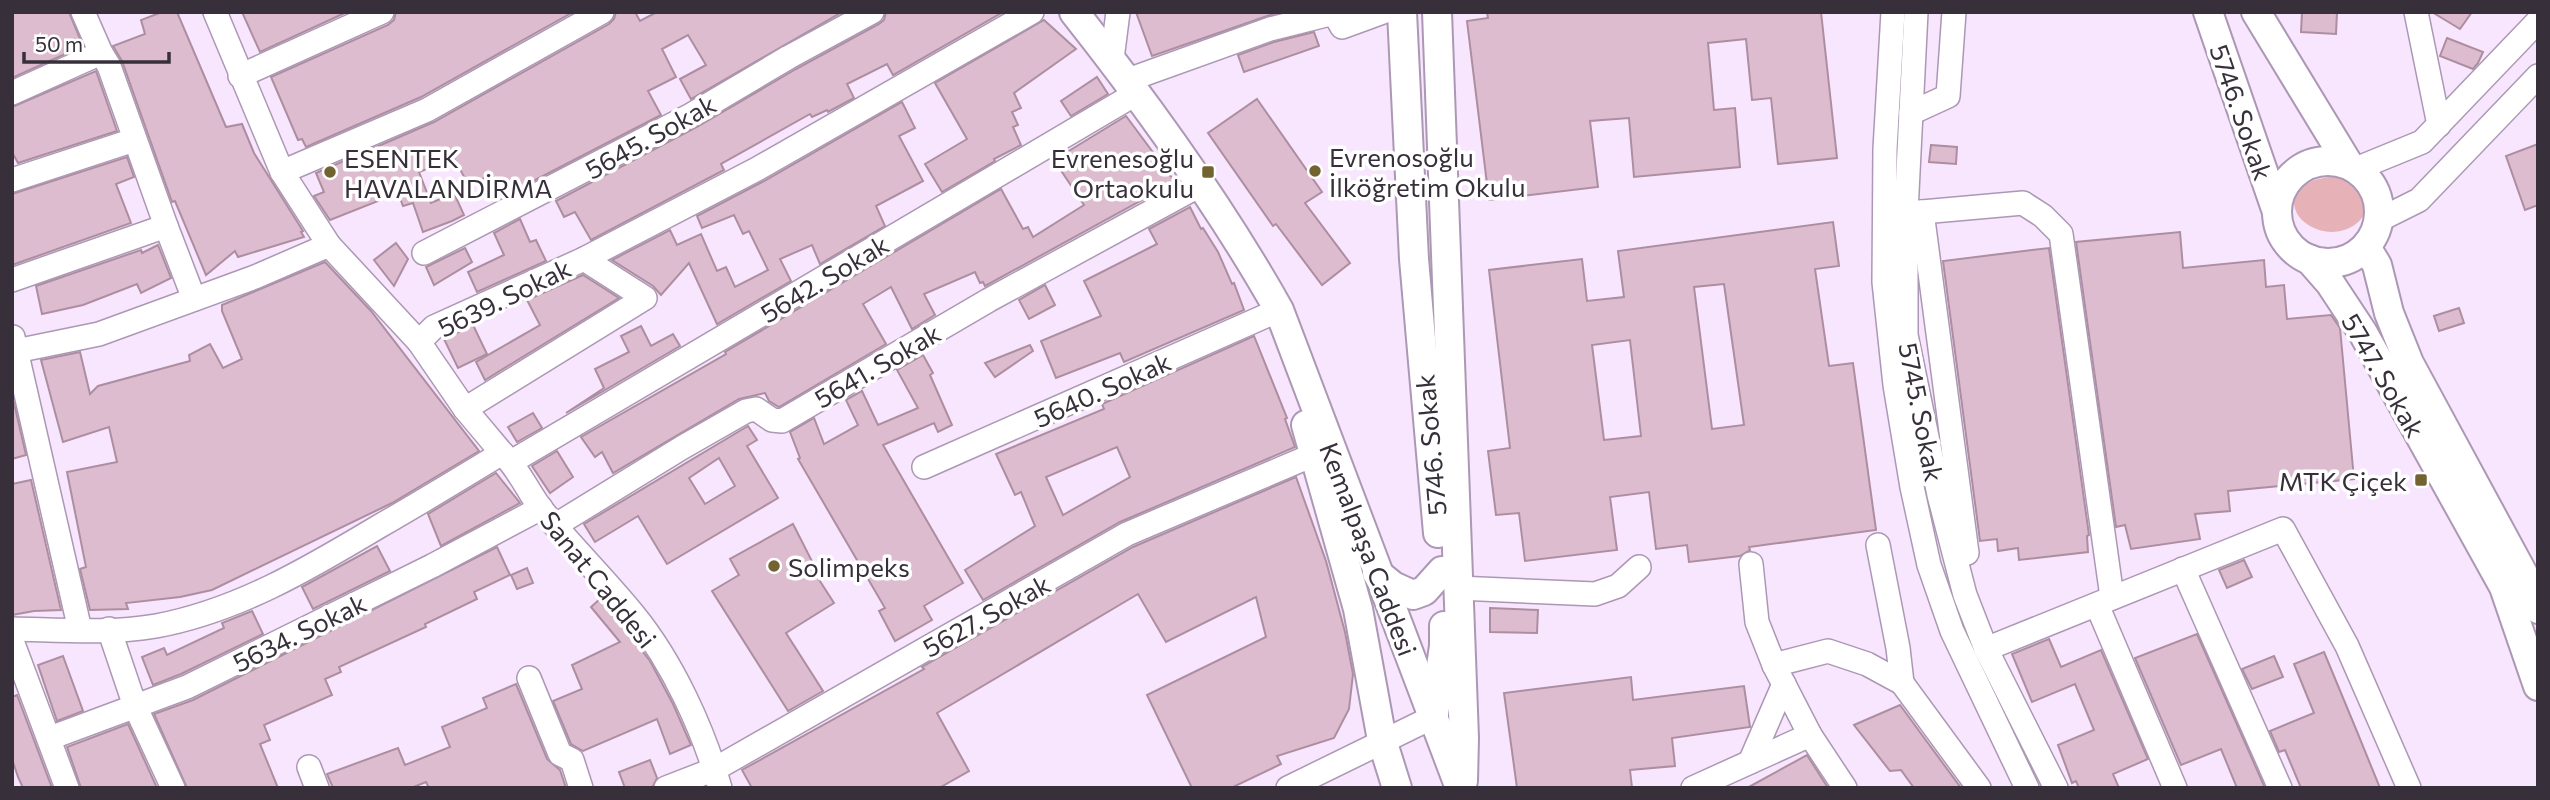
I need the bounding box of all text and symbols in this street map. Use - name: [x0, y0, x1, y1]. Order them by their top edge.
- scale bar: [24, 21, 170, 65]
- text: 50 m: [35, 31, 83, 56]
- street label: 5746. Sokak: [2204, 40, 2280, 184]
- street label: 5645. Sokak: [579, 87, 721, 185]
- place label: Evrenosoğlu İlköğretim Okulu: [1329, 141, 1525, 202]
- place label: ESENTEK HAVALANDİRMA: [344, 142, 553, 203]
- place label: Evrenesoğlu Ortaokulu: [1051, 142, 1194, 203]
- marker: Evrenosoğlu İlköğretim Okulu: [1307, 163, 1323, 179]
- marker: ESENTEK HAVALANDİRMA: [322, 164, 338, 180]
- marker: Evrenesoğlu Ortaokulu: [1200, 164, 1216, 180]
- street label: 5642. Sokak: [754, 228, 894, 328]
- street label: 5639. Sokak: [432, 251, 576, 343]
- street label: 5747. Sokak: [2336, 308, 2432, 442]
- street label: 5641. Sokak: [808, 316, 946, 414]
- street label: 5745. Sokak: [1893, 340, 1951, 484]
- street label: 5640. Sokak: [1029, 345, 1175, 433]
- street label: 5746. Sokak: [1408, 373, 1452, 517]
- street label: Kemalpaşa Caddesi: [1314, 438, 1424, 660]
- place label: MTK Çiçek: [2279, 465, 2407, 496]
- marker: MTK Çiçek: [2413, 472, 2429, 488]
- street label: Sanat Caddesi: [535, 504, 663, 654]
- place label: Solimpeks: [788, 551, 910, 582]
- marker: Solimpeks: [766, 558, 782, 574]
- street label: 5627. Sokak: [917, 567, 1055, 663]
- street label: 5634. Sokak: [227, 586, 371, 678]

